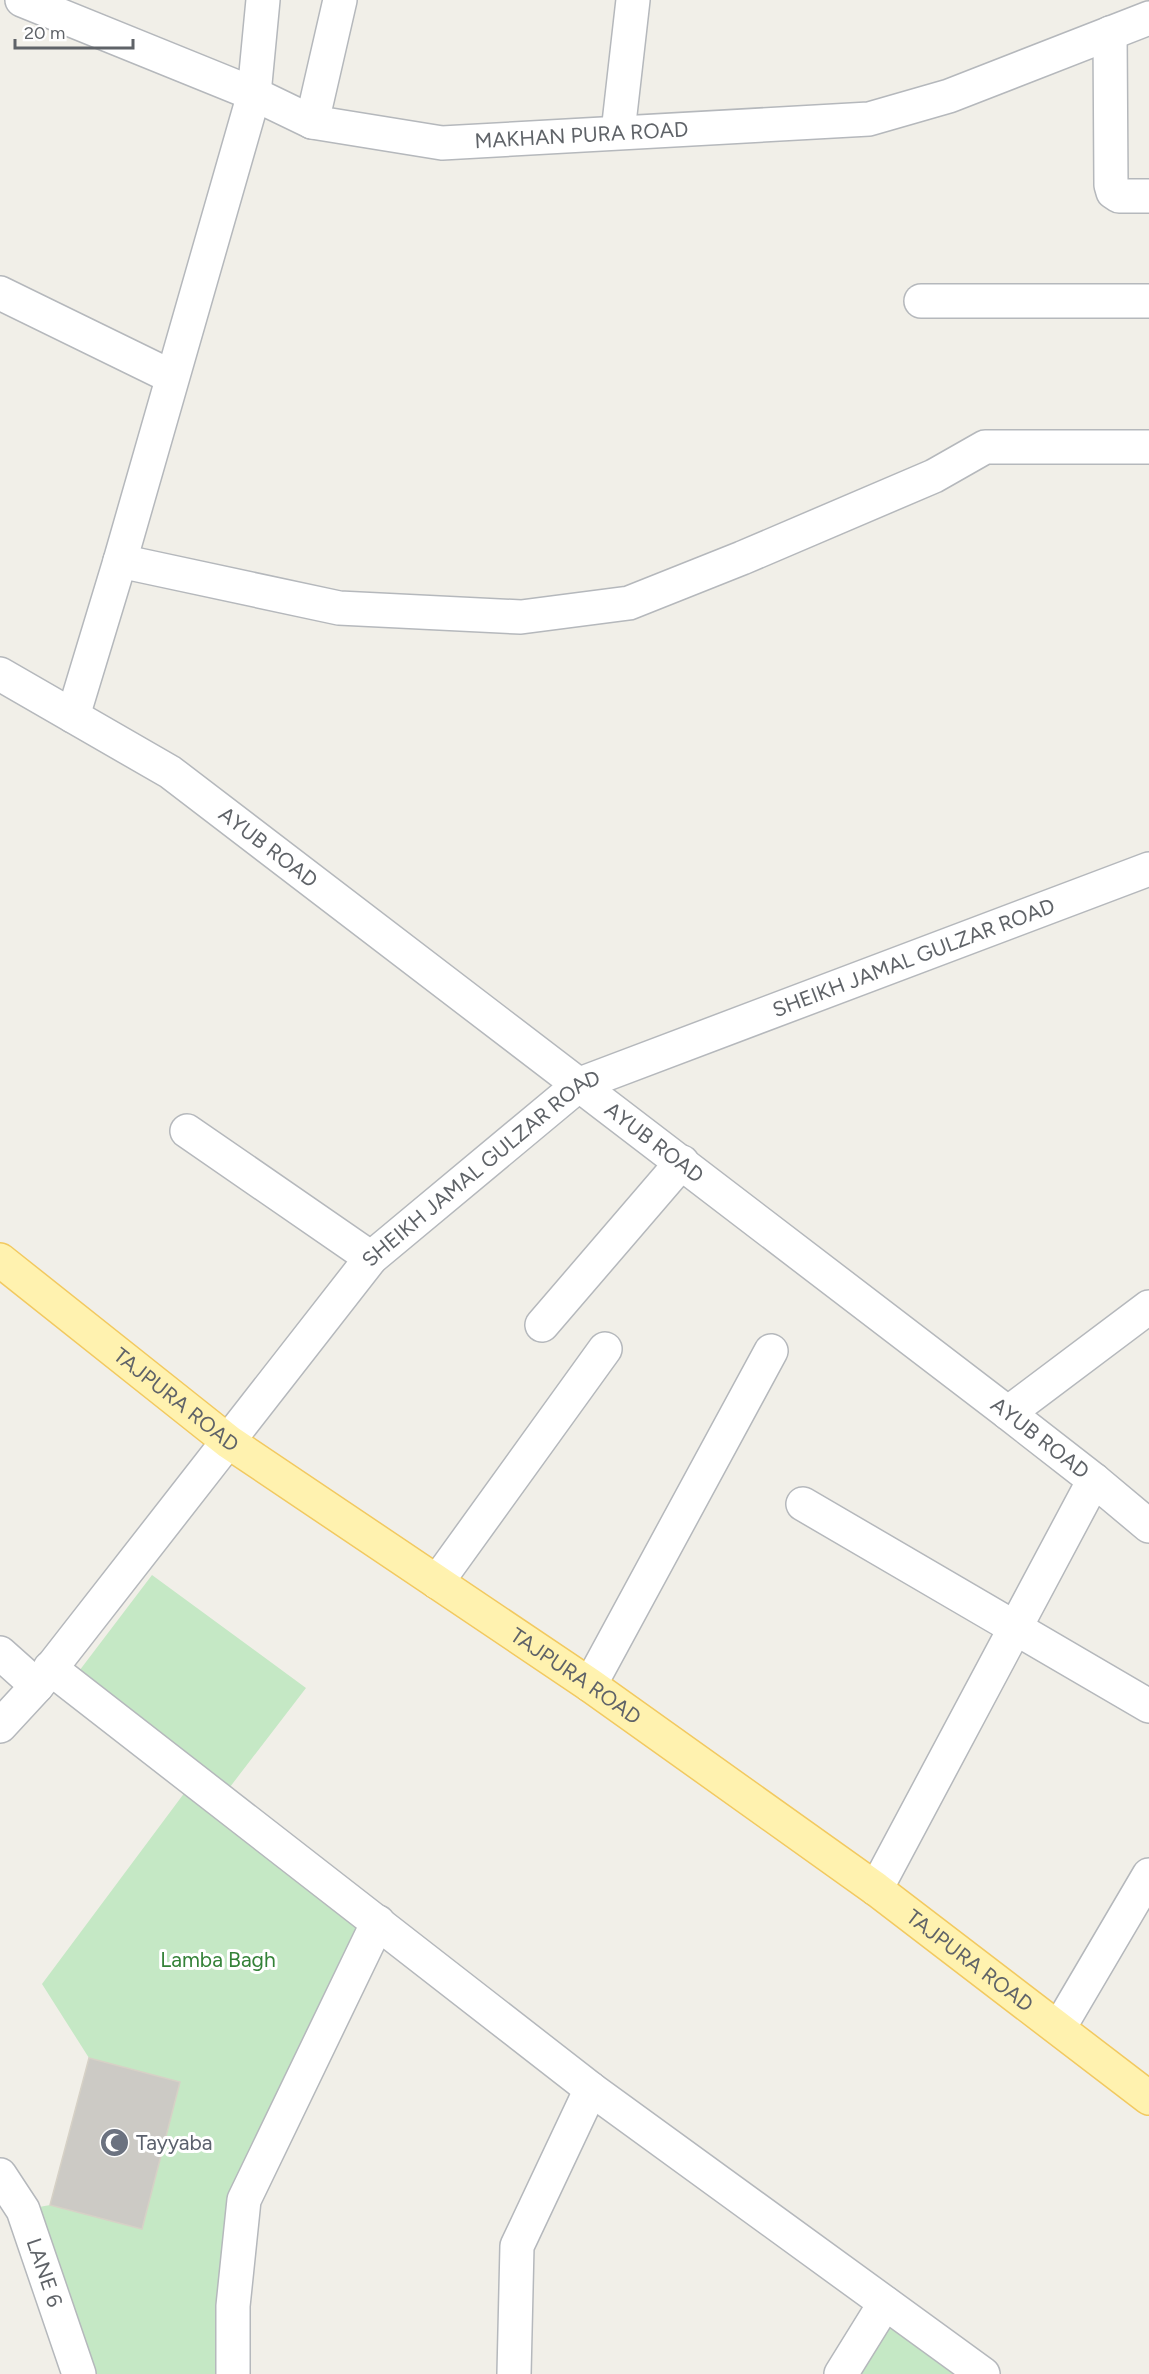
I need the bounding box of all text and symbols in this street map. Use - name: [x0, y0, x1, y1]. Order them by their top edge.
- scale bar: [15, 12, 134, 50]
- text: 20 m: [24, 22, 65, 44]
- street label: MAKHAN PURA ROAD: [474, 116, 689, 153]
- street label: AYUB ROAD: [214, 801, 323, 892]
- street label: SHEIKH JAMAL GULZAR ROAD: [769, 893, 1058, 1022]
- street label: SHEIKH JAMAL GULZAR ROAD: [356, 1065, 603, 1271]
- street label: AYUB ROAD: [600, 1096, 709, 1188]
- street label: TAJPURA ROAD: [109, 1342, 244, 1457]
- street label: AYUB ROAD: [986, 1392, 1095, 1484]
- street label: TAJPURA ROAD: [506, 1622, 646, 1729]
- street label: TAJPURA ROAD: [902, 1904, 1038, 2017]
- park label: Lamba Bagh: [160, 1947, 276, 1972]
- mosque icon: Tayyaba: [99, 2127, 131, 2159]
- place label: Tayyaba: [136, 2130, 212, 2155]
- street label: LANE 6: [22, 2235, 68, 2310]

